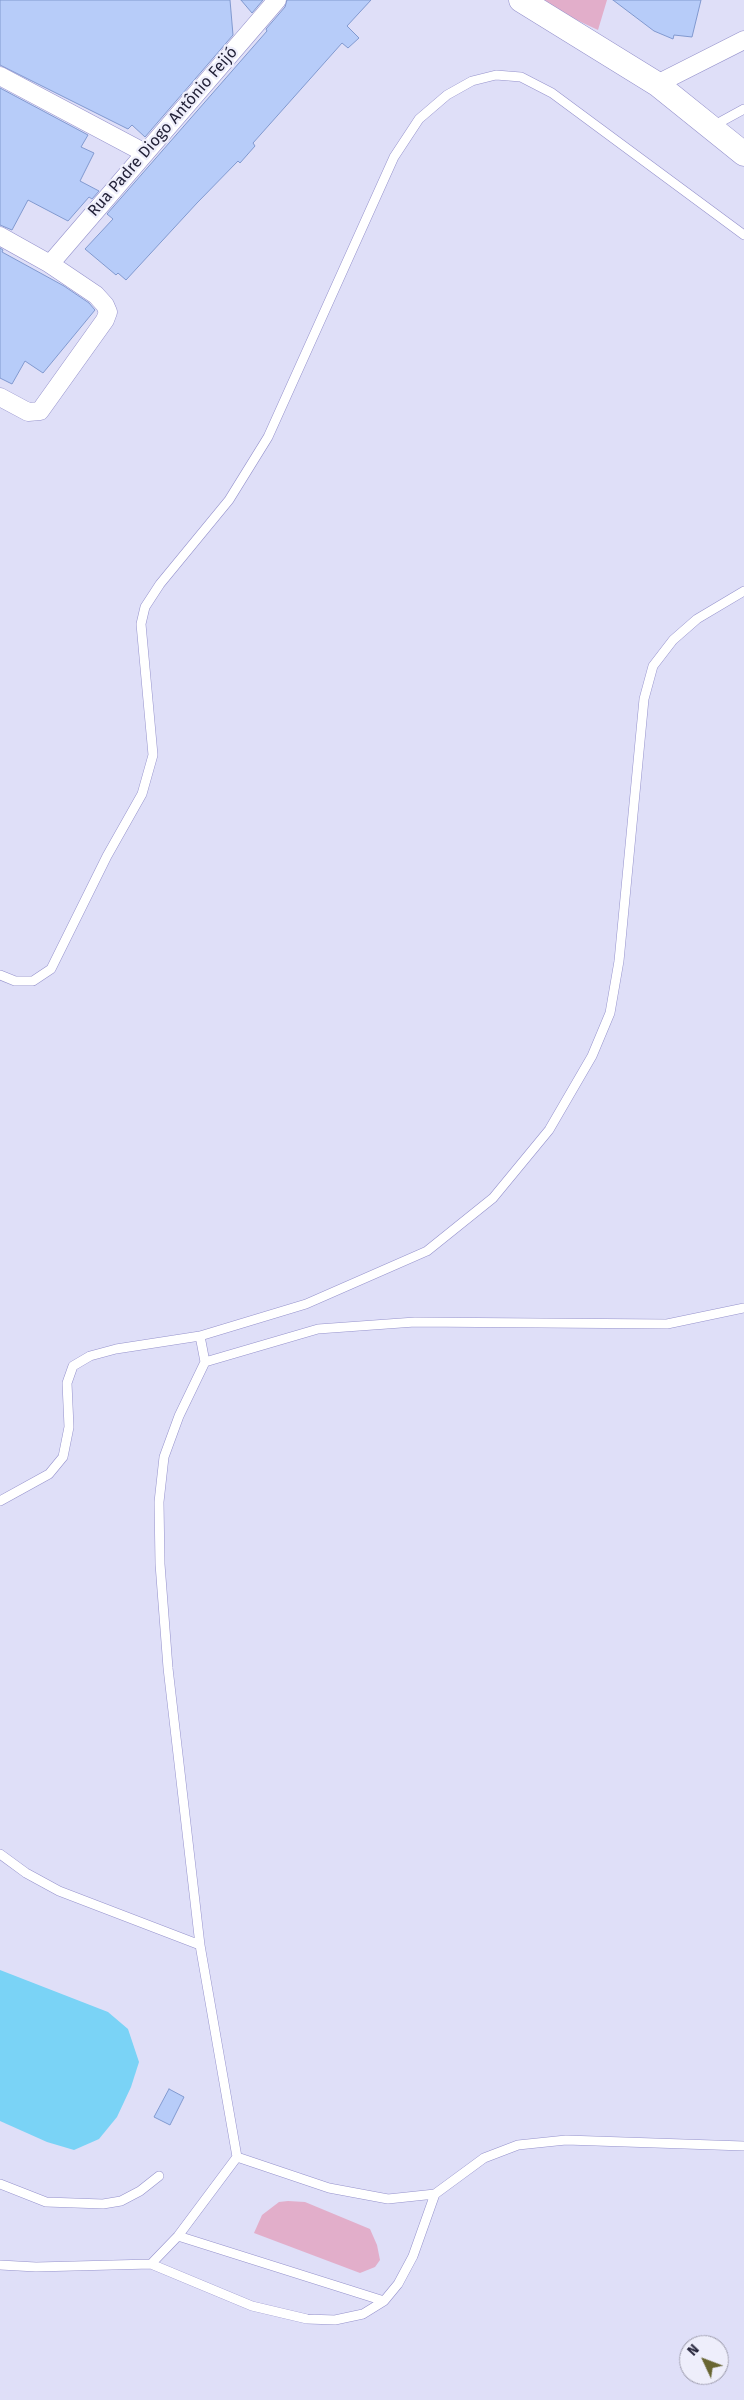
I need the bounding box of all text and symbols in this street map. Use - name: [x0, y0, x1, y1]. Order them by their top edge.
- street label: Rua Padre Diogo Antônio Feijó: [84, 43, 242, 221]
- north arrow: [679, 2335, 729, 2385]
- text: N: [684, 2341, 703, 2359]

